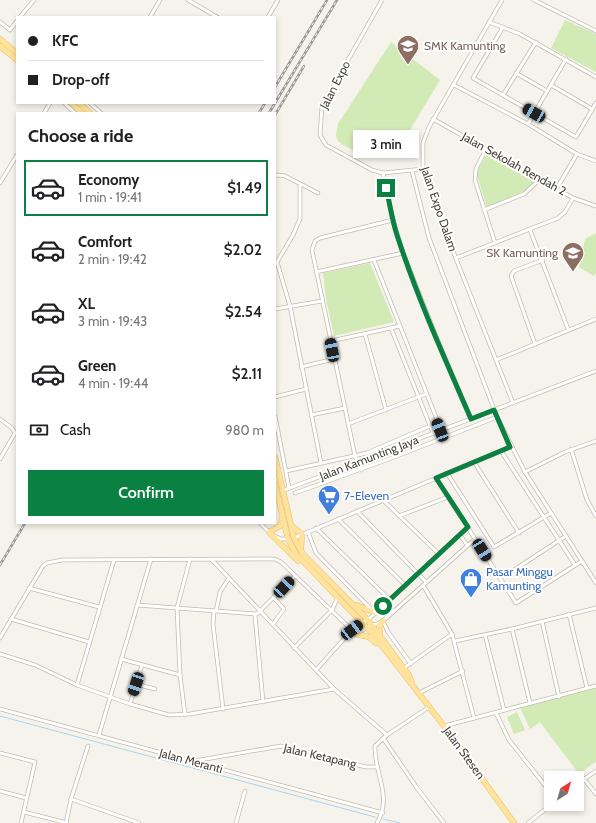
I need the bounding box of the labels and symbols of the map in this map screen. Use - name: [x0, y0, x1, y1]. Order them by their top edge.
- school or university icon: SMK Kamunting: [395, 33, 421, 66]
- place label: SMK Kamunting: [424, 38, 506, 53]
- street label: Jalan Expo: [316, 58, 353, 112]
- car: [521, 102, 547, 124]
- street label: Jalan Sekolah Rendah 2: [459, 128, 569, 199]
- callout: 3 min: [353, 130, 419, 158]
- street label: Jalan Expo Dalam: [418, 164, 461, 253]
- route end: [377, 179, 395, 197]
- school or university icon: SK Kamunting: [560, 240, 586, 273]
- place label: SK Kamunting: [486, 245, 559, 260]
- car: [324, 337, 340, 363]
- car: [430, 417, 450, 443]
- street label: Jalan Kamunting Jaya: [316, 432, 421, 484]
- supermarket icon: 7-Eleven: [316, 483, 342, 516]
- place label: 7-Eleven: [344, 488, 389, 503]
- car: [471, 537, 493, 563]
- place label: Pasar Minggu Kamunting: [486, 564, 553, 593]
- shop icon: Pasar Minggu Kamunting: [458, 566, 484, 599]
- car: [271, 574, 297, 600]
- route start: [374, 597, 392, 615]
- car: [339, 618, 365, 642]
- car: [127, 671, 145, 697]
- street label: Jalan Stesen: [440, 723, 489, 782]
- street label: Jalan Ketapang: [281, 740, 359, 771]
- street label: Jalan Meranti: [157, 745, 225, 776]
- north arrow: [544, 771, 584, 811]

